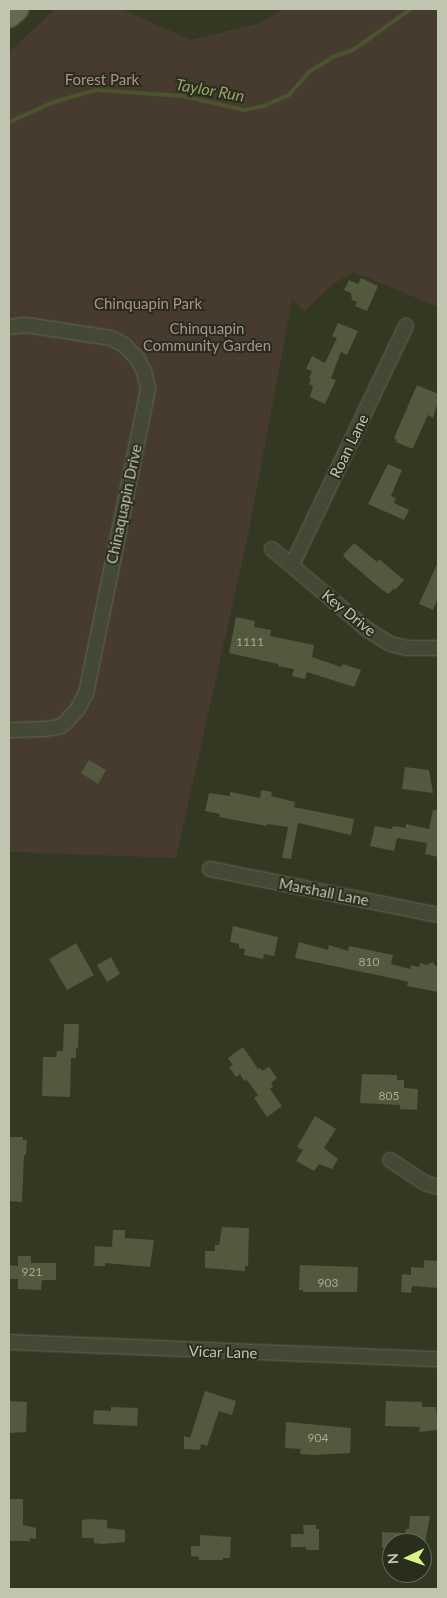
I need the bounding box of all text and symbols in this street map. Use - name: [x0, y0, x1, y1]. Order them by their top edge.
- park label: Forest Park: [65, 71, 139, 89]
- water label: Taylor Run: [174, 74, 246, 106]
- park label: Chinquapin Park: [94, 295, 202, 313]
- park label: Chinquapin Community Garden: [143, 319, 271, 354]
- street label: Roan Lane: [326, 411, 372, 481]
- street label: Chinaquapin Drive: [103, 442, 145, 566]
- street label: Key Drive: [318, 586, 380, 640]
- house number: 1111: [236, 635, 264, 649]
- street label: Marshall Lane: [277, 874, 371, 910]
- house number: 810: [359, 955, 379, 969]
- house number: 805: [379, 1089, 399, 1103]
- house number: 921: [22, 1265, 42, 1279]
- house number: 903: [318, 1276, 338, 1290]
- street label: Vicar Lane: [188, 1342, 258, 1362]
- house number: 904: [308, 1431, 328, 1445]
- north arrow: [382, 1533, 432, 1583]
- text: N: [384, 1553, 401, 1565]

